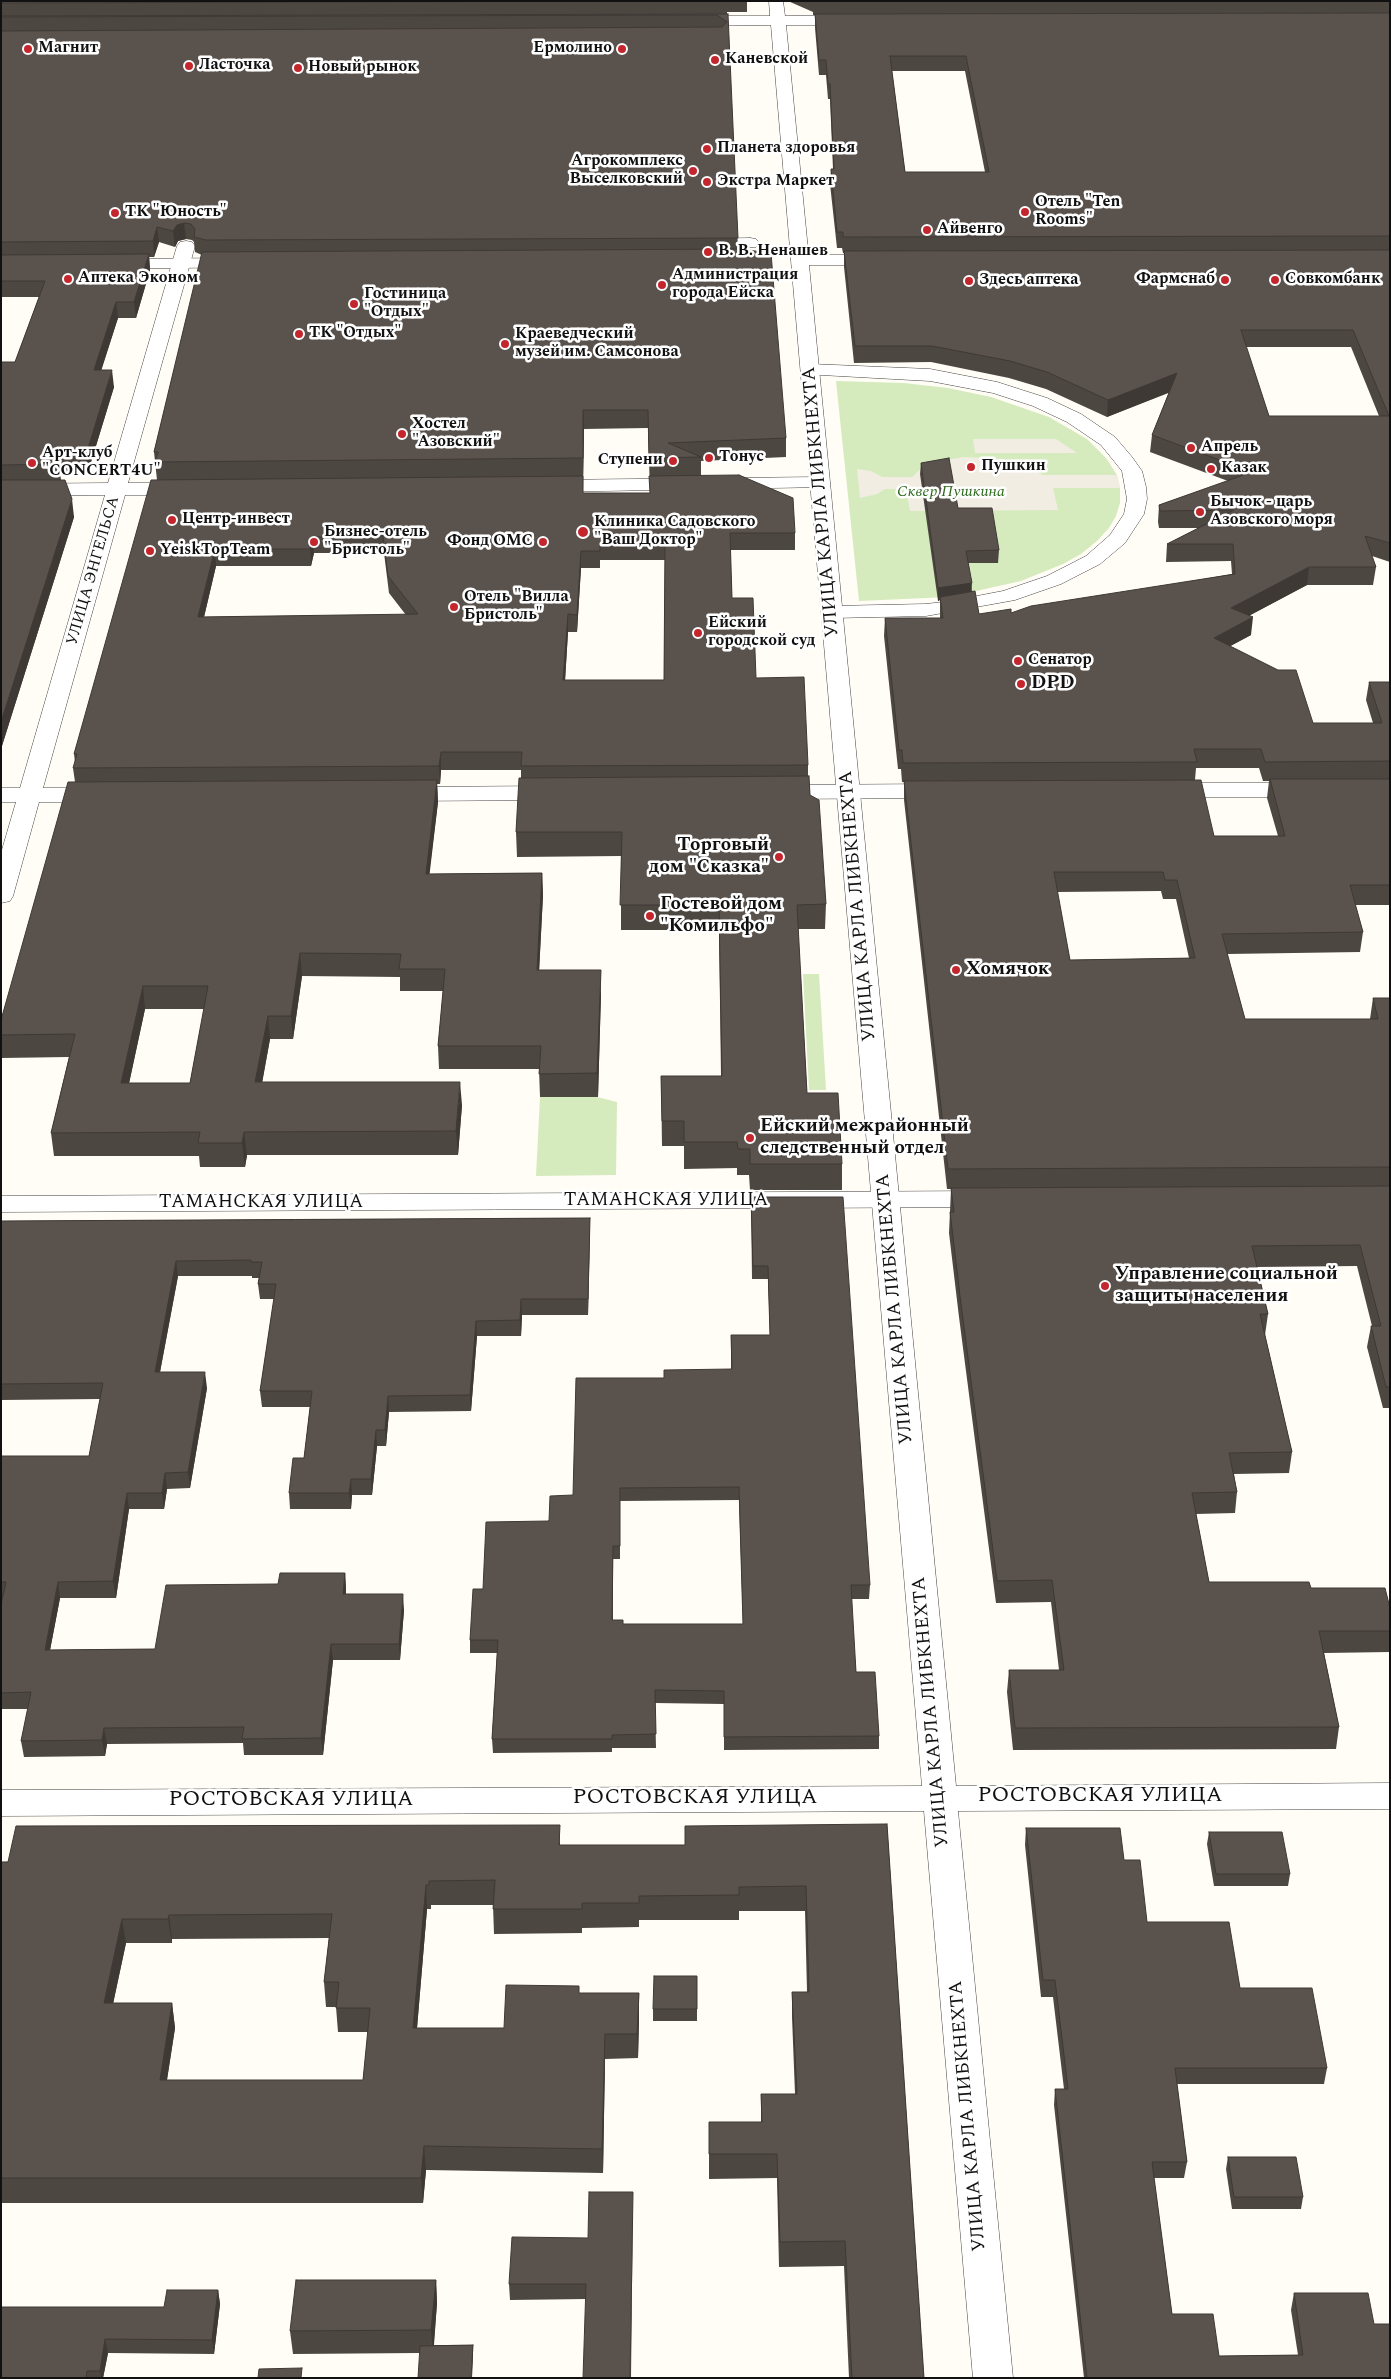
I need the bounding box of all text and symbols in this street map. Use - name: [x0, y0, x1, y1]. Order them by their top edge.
- place label: Магнит: [38, 39, 98, 59]
- place label: Ермолино: [533, 39, 612, 59]
- marker: Магнит: [22, 43, 34, 55]
- marker: Ермолино: [616, 43, 628, 55]
- place label: Каневской: [725, 50, 808, 70]
- marker: Каневской: [709, 54, 721, 66]
- place label: Ласточка: [199, 56, 271, 76]
- place label: Новый рынок: [308, 58, 417, 78]
- marker: Ласточка: [183, 60, 195, 72]
- marker: Новый рынок: [292, 62, 304, 74]
- place label: Планета здоровья: [717, 139, 855, 159]
- marker: Планета здоровья: [701, 143, 713, 155]
- place label: Агрокомплекс Выселковский: [570, 152, 683, 190]
- marker: Агрокомплекс Выселковский: [687, 165, 699, 177]
- place label: Экстра Маркет: [717, 172, 834, 192]
- marker: Экстра Маркет: [701, 176, 713, 188]
- place label: Отель "Ten Rooms": [1035, 193, 1120, 231]
- place label: ТК "Юность": [125, 203, 227, 223]
- marker: Отель "Ten Rooms": [1019, 206, 1031, 218]
- marker: ТК "Юность": [109, 207, 121, 219]
- place label: Айвенго: [937, 220, 1003, 240]
- marker: Айвенго: [921, 224, 933, 236]
- place label: В. В. Ненашев: [718, 242, 828, 262]
- marker: В. В. Ненашев: [702, 246, 714, 258]
- place label: Администрация города Ейска: [672, 266, 798, 304]
- place label: Аптека Эконом: [78, 269, 198, 289]
- place label: Фармснаб: [1136, 270, 1215, 290]
- place label: Совкомбанк: [1285, 270, 1381, 290]
- place label: Здесь аптека: [979, 271, 1078, 291]
- marker: Аптека Эконом: [62, 273, 74, 285]
- marker: Фармснаб: [1219, 274, 1231, 286]
- marker: Совкомбанк: [1269, 274, 1281, 286]
- marker: Здесь аптека: [963, 275, 975, 287]
- marker: Администрация города Ейска: [656, 279, 668, 291]
- place label: Гостиница "Отдых": [364, 285, 446, 323]
- marker: Гостиница "Отдых": [348, 298, 360, 310]
- place label: ТК "Отдых": [309, 324, 402, 344]
- place label: Краеведческий музей им. Самсонова: [515, 325, 679, 363]
- marker: ТК "Отдых": [293, 328, 305, 340]
- marker: Краеведческий музей им. Самсонова: [499, 338, 511, 350]
- street label: УЛИЦА КАРЛА ЛИБКНЕХТА: [799, 366, 845, 638]
- place label: Хостел "Азовский": [412, 415, 500, 453]
- marker: Хостел "Азовский": [396, 428, 408, 440]
- place label: Апрель: [1201, 438, 1258, 458]
- marker: Апрель: [1185, 442, 1197, 454]
- place label: Арт-клуб "CONCERT4U": [42, 444, 161, 482]
- place label: Тонус: [719, 448, 764, 468]
- place label: Ступени: [598, 451, 663, 471]
- marker: Тонус: [703, 452, 715, 464]
- marker: Ступени: [667, 455, 679, 467]
- marker: Арт-клуб "CONCERT4U": [26, 457, 38, 469]
- place label: Пушкин: [981, 457, 1046, 477]
- place label: Казак: [1221, 459, 1267, 479]
- marker: Пушкин: [965, 461, 977, 473]
- marker: Казак: [1205, 463, 1217, 475]
- park label: Сквер Пушкина: [897, 483, 1005, 503]
- place label: Бычок - царь Азовского моря: [1210, 493, 1333, 531]
- street label: УЛИЦА ЭНГЕЛЬСА: [64, 494, 124, 648]
- marker: Бычок - царь Азовского моря: [1194, 506, 1206, 518]
- place label: Центр-инвест: [182, 510, 290, 530]
- place label: Клиника Садовского "Ваш Доктор": [594, 513, 756, 551]
- marker: Центр-инвест: [166, 514, 178, 526]
- place label: Бизнес-отель "Бристоль": [324, 523, 427, 561]
- marker: Клиника Садовского "Ваш Доктор": [576, 525, 590, 539]
- place label: Фонд ОМС: [447, 532, 533, 552]
- marker: Бизнес-отель "Бристоль": [308, 536, 320, 548]
- marker: Фонд ОМС: [537, 536, 549, 548]
- place label: YeiskTopTeam: [160, 541, 270, 561]
- marker: YeiskTopTeam: [144, 545, 156, 557]
- place label: Отель "Вилла Бристоль": [464, 588, 569, 626]
- marker: Отель "Вилла Бристоль": [448, 601, 460, 613]
- place label: Ейский городской суд: [708, 614, 815, 652]
- marker: Ейский городской суд: [692, 627, 704, 639]
- place label: Сенатор: [1028, 651, 1092, 671]
- marker: Сенатор: [1012, 655, 1024, 667]
- place label: DPD: [1031, 673, 1074, 695]
- marker: DPD: [1015, 678, 1027, 690]
- street label: УЛИЦА КАРЛА ЛИБКНЕХТА: [836, 770, 882, 1042]
- place label: Торговый дом "Сказка": [649, 835, 769, 879]
- marker: Торговый дом "Сказка": [773, 851, 785, 863]
- place label: Гостевой дом "Комильфо": [660, 894, 782, 938]
- marker: Гостевой дом "Комильфо": [644, 910, 656, 922]
- place label: Хомячок: [966, 959, 1049, 981]
- marker: Хомячок: [950, 964, 962, 976]
- place label: Ейский межрайонный следственный отдел: [760, 1116, 969, 1160]
- marker: Ейский межрайонный следственный отдел: [744, 1132, 756, 1144]
- street label: УЛИЦА КАРЛА ЛИБКНЕХТА: [873, 1173, 919, 1445]
- street label: ТАМАНСКАЯ УЛИЦА: [564, 1190, 768, 1212]
- street label: ТАМАНСКАЯ УЛИЦА: [159, 1192, 363, 1214]
- place label: Управление социальной защиты населения: [1115, 1264, 1338, 1308]
- marker: Управление социальной защиты населения: [1099, 1280, 1111, 1292]
- street label: УЛИЦА КАРЛА ЛИБКНЕХТА: [909, 1576, 955, 1848]
- street label: РОСТОВСКАЯ УЛИЦА: [977, 1784, 1223, 1810]
- street label: РОСТОВСКАЯ УЛИЦА: [572, 1786, 818, 1812]
- street label: РОСТОВСКАЯ УЛИЦА: [168, 1788, 414, 1814]
- street label: УЛИЦА КАРЛА ЛИБКНЕХТА: [946, 1980, 992, 2252]

